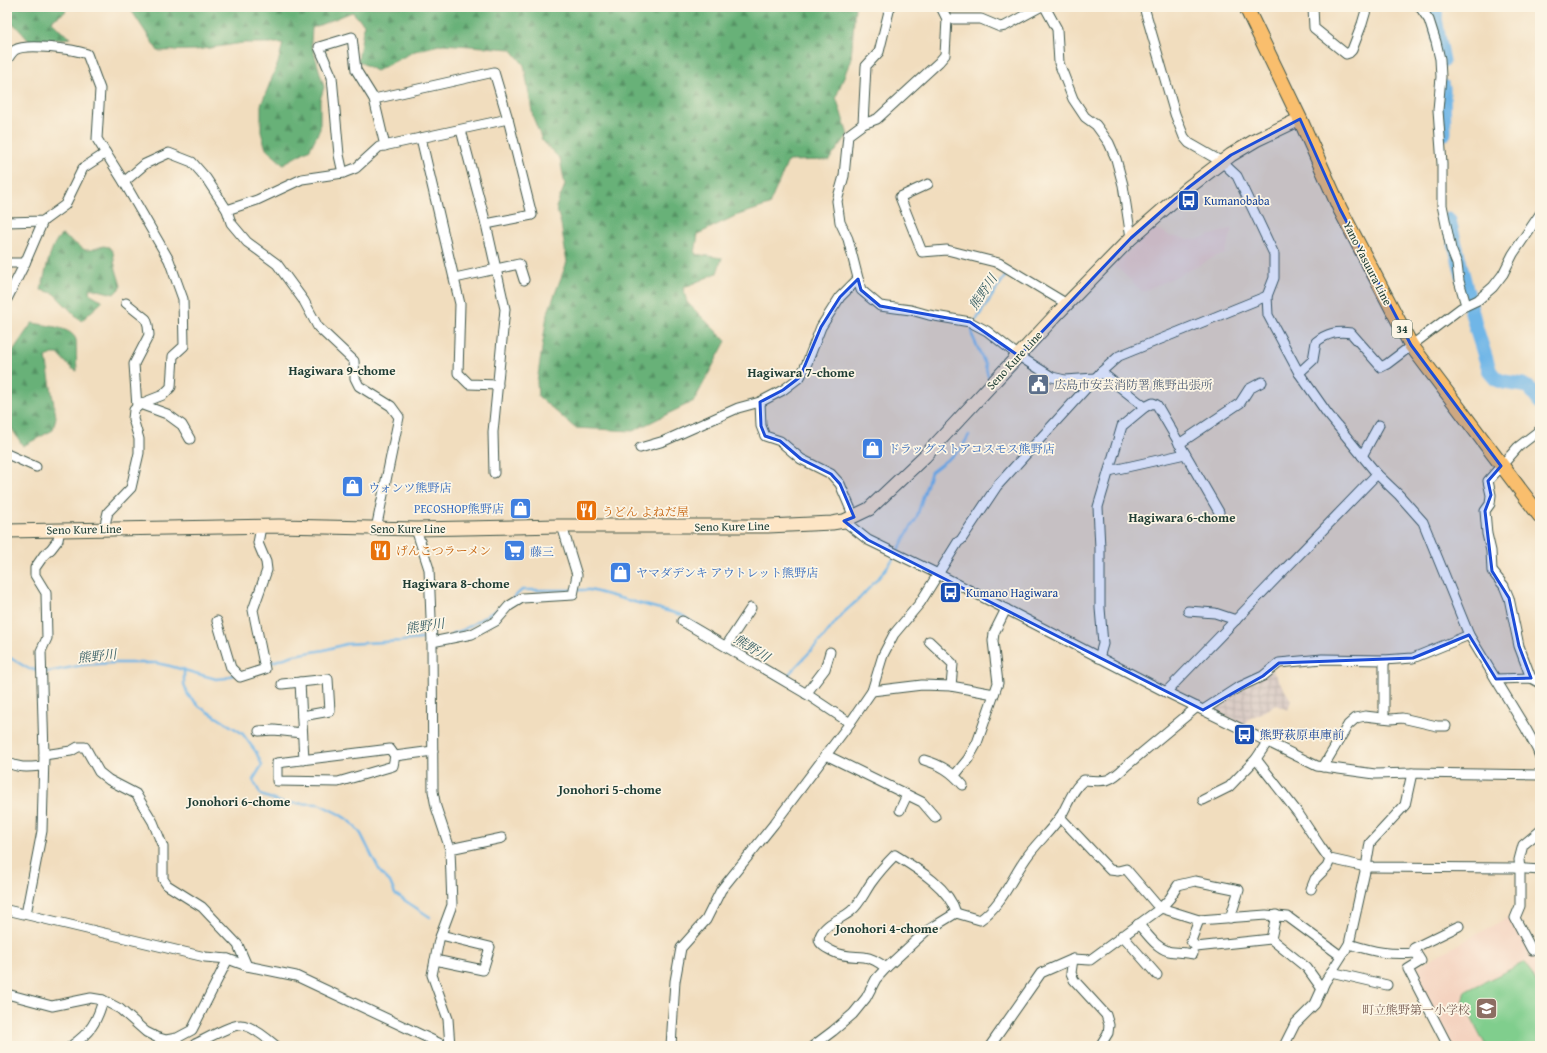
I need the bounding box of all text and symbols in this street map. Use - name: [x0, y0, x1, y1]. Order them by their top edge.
- bus stop icon: Kumanobaba: [1176, 187, 1202, 213]
- place label: Kumanobaba: [1204, 192, 1270, 209]
- street label: Yano Yasuura Line: [1339, 218, 1397, 308]
- water label: 熊野川: [964, 269, 1003, 313]
- road number: 34: [1392, 320, 1412, 338]
- street label: Seno Kure Line: [982, 326, 1046, 393]
- district label: Hagiwara 9-chome: [288, 361, 396, 380]
- district label: Hagiwara 7-chome: [747, 363, 855, 382]
- public building icon: 広島市安芸消防署 熊野出張所: [1026, 371, 1052, 397]
- place label: 広島市安芸消防署 熊野出張所: [1054, 376, 1213, 393]
- shop icon: ドラッグストアコスモス熊野店: [859, 435, 885, 461]
- place label: ドラッグストアコスモス熊野店: [888, 440, 1055, 457]
- shop icon: ウォンツ熊野店: [340, 474, 366, 500]
- place label: ウォンツ熊野店: [368, 479, 452, 496]
- shop icon: PECOSHOP熊野店: [507, 495, 533, 521]
- restaurant icon: うどん よねだ屋: [574, 498, 600, 524]
- place label: PECOSHOP熊野店: [414, 500, 504, 517]
- place label: うどん よねだ屋: [602, 503, 689, 520]
- district label: Hagiwara 6-chome: [1128, 508, 1236, 527]
- street label: Seno Kure Line: [694, 517, 770, 535]
- street label: Seno Kure Line: [46, 520, 122, 538]
- street label: Seno Kure Line: [370, 520, 446, 537]
- restaurant icon: げんこつラーメン: [367, 537, 393, 563]
- supermarket icon: 藤三: [502, 538, 528, 564]
- place label: げんこつラーメン: [396, 542, 491, 559]
- place label: 藤三: [530, 543, 554, 560]
- shop icon: ヤマダデンキ アウトレット熊野店: [608, 559, 634, 585]
- place label: ヤマダデンキ アウトレット熊野店: [636, 564, 818, 581]
- district label: Hagiwara 8-chome: [402, 574, 510, 593]
- bus stop icon: Kumano Hagiwara: [937, 579, 963, 605]
- place label: Kumano Hagiwara: [966, 584, 1058, 601]
- water label: 熊野川: [404, 614, 448, 638]
- water label: 熊野川: [730, 630, 775, 667]
- water label: 熊野川: [77, 644, 119, 667]
- bus stop icon: 熊野萩原車庫前: [1231, 721, 1257, 747]
- place label: 熊野萩原車庫前: [1260, 726, 1344, 743]
- district label: Jonohori 5-chome: [557, 780, 661, 799]
- district label: Jonohori 6-chome: [186, 792, 290, 811]
- district label: Jonohori 4-chome: [834, 919, 938, 938]
- school or university icon: 町立熊野第一小学校: [1473, 996, 1499, 1022]
- place label: 町立熊野第一小学校: [1362, 1001, 1470, 1018]

